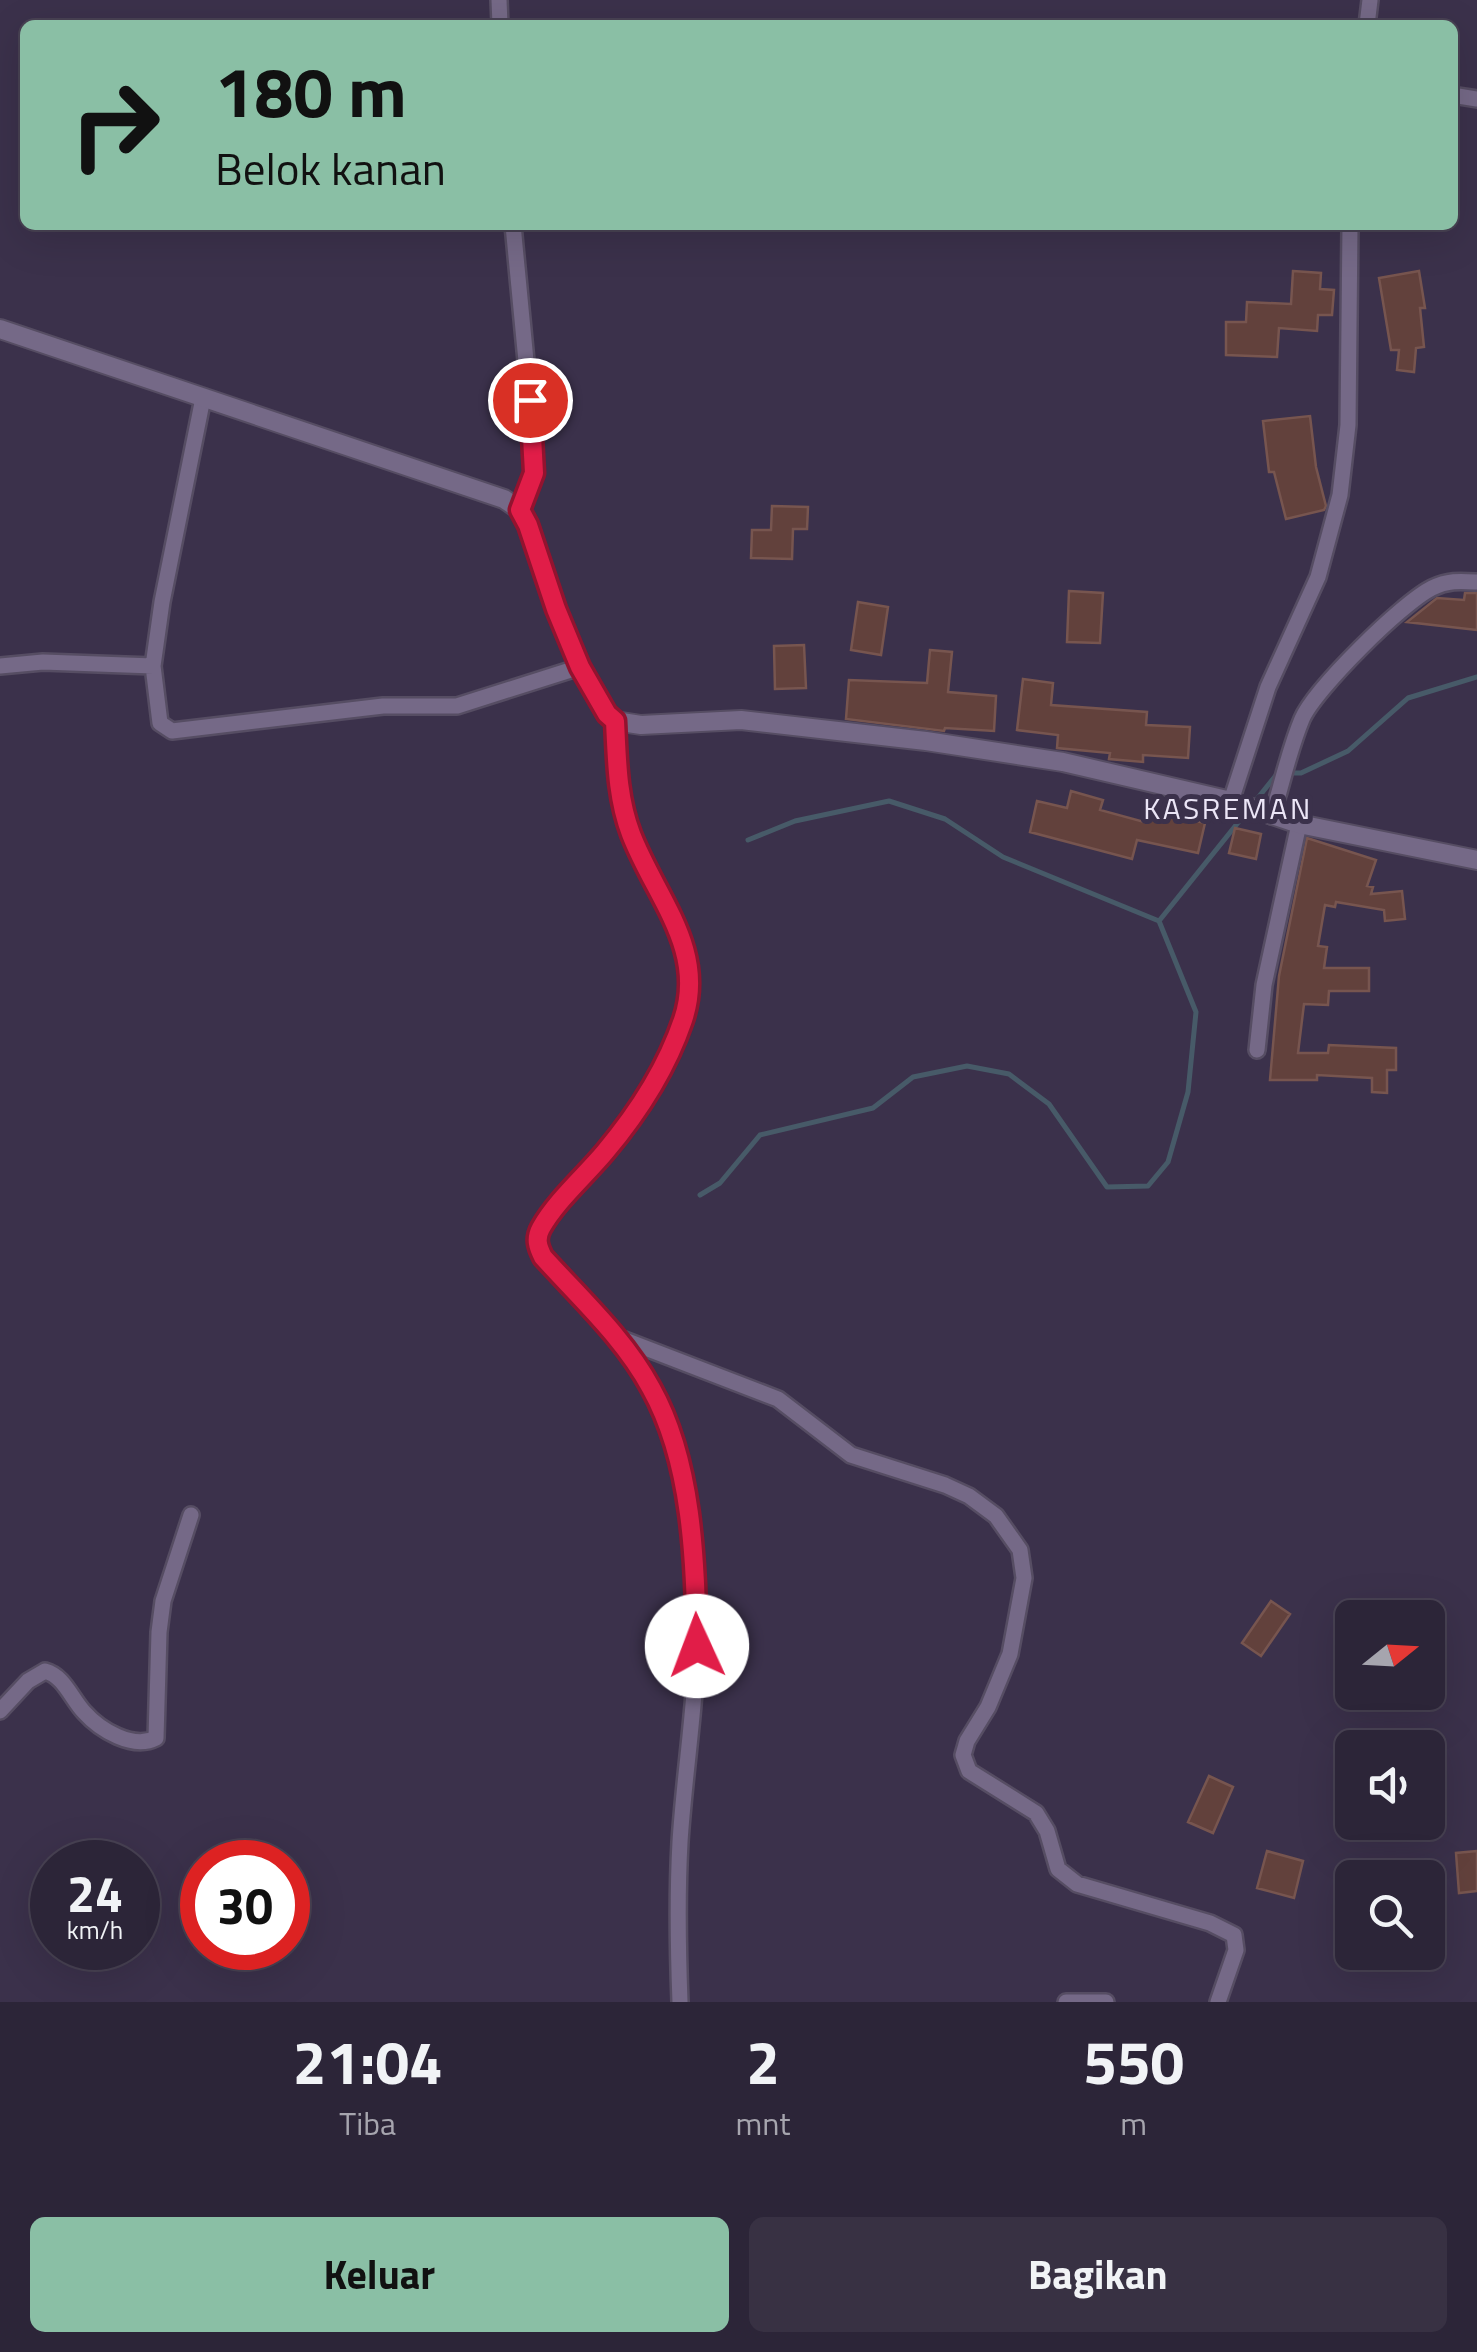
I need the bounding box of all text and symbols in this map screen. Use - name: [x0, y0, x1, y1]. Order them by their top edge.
- text: 180 m: [215, 38, 407, 144]
- icon: right: [50, 60, 180, 190]
- text: Belok kanan: [215, 134, 446, 202]
- pin: [488, 358, 573, 443]
- icon: arrive: [503, 373, 558, 428]
- district label: KASREMAN: [1143, 785, 1313, 831]
- position arrow: [645, 1594, 749, 1698]
- north arrow: [1335, 1600, 1445, 1710]
- map controls: [1335, 1600, 1445, 1970]
- button: sound: [1335, 1730, 1445, 1840]
- speed limit sign: 30: [180, 1840, 310, 1970]
- text: 24: [67, 1855, 123, 1931]
- button: search: [1335, 1860, 1445, 1970]
- text: km/h: [67, 1911, 123, 1949]
- text: 21:04: [293, 2016, 443, 2107]
- text: 2: [746, 2016, 780, 2107]
- text: 550: [1083, 2016, 1184, 2107]
- text: Tiba: [339, 2099, 396, 2147]
- text: mnt: [735, 2099, 791, 2147]
- text: m: [1120, 2099, 1147, 2147]
- button: Keluar: [30, 2217, 729, 2332]
- button: Bagikan: [749, 2217, 1447, 2332]

